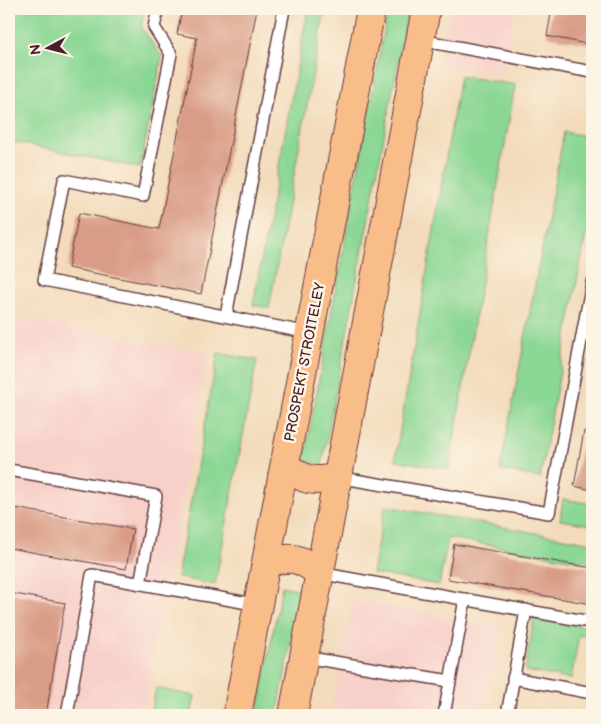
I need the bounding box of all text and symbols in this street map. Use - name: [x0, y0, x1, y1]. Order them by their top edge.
- north arrow: [22, 22, 72, 72]
- text: N: [27, 43, 45, 56]
- street label: PROSPEKT STROITELEY: [281, 280, 328, 443]

